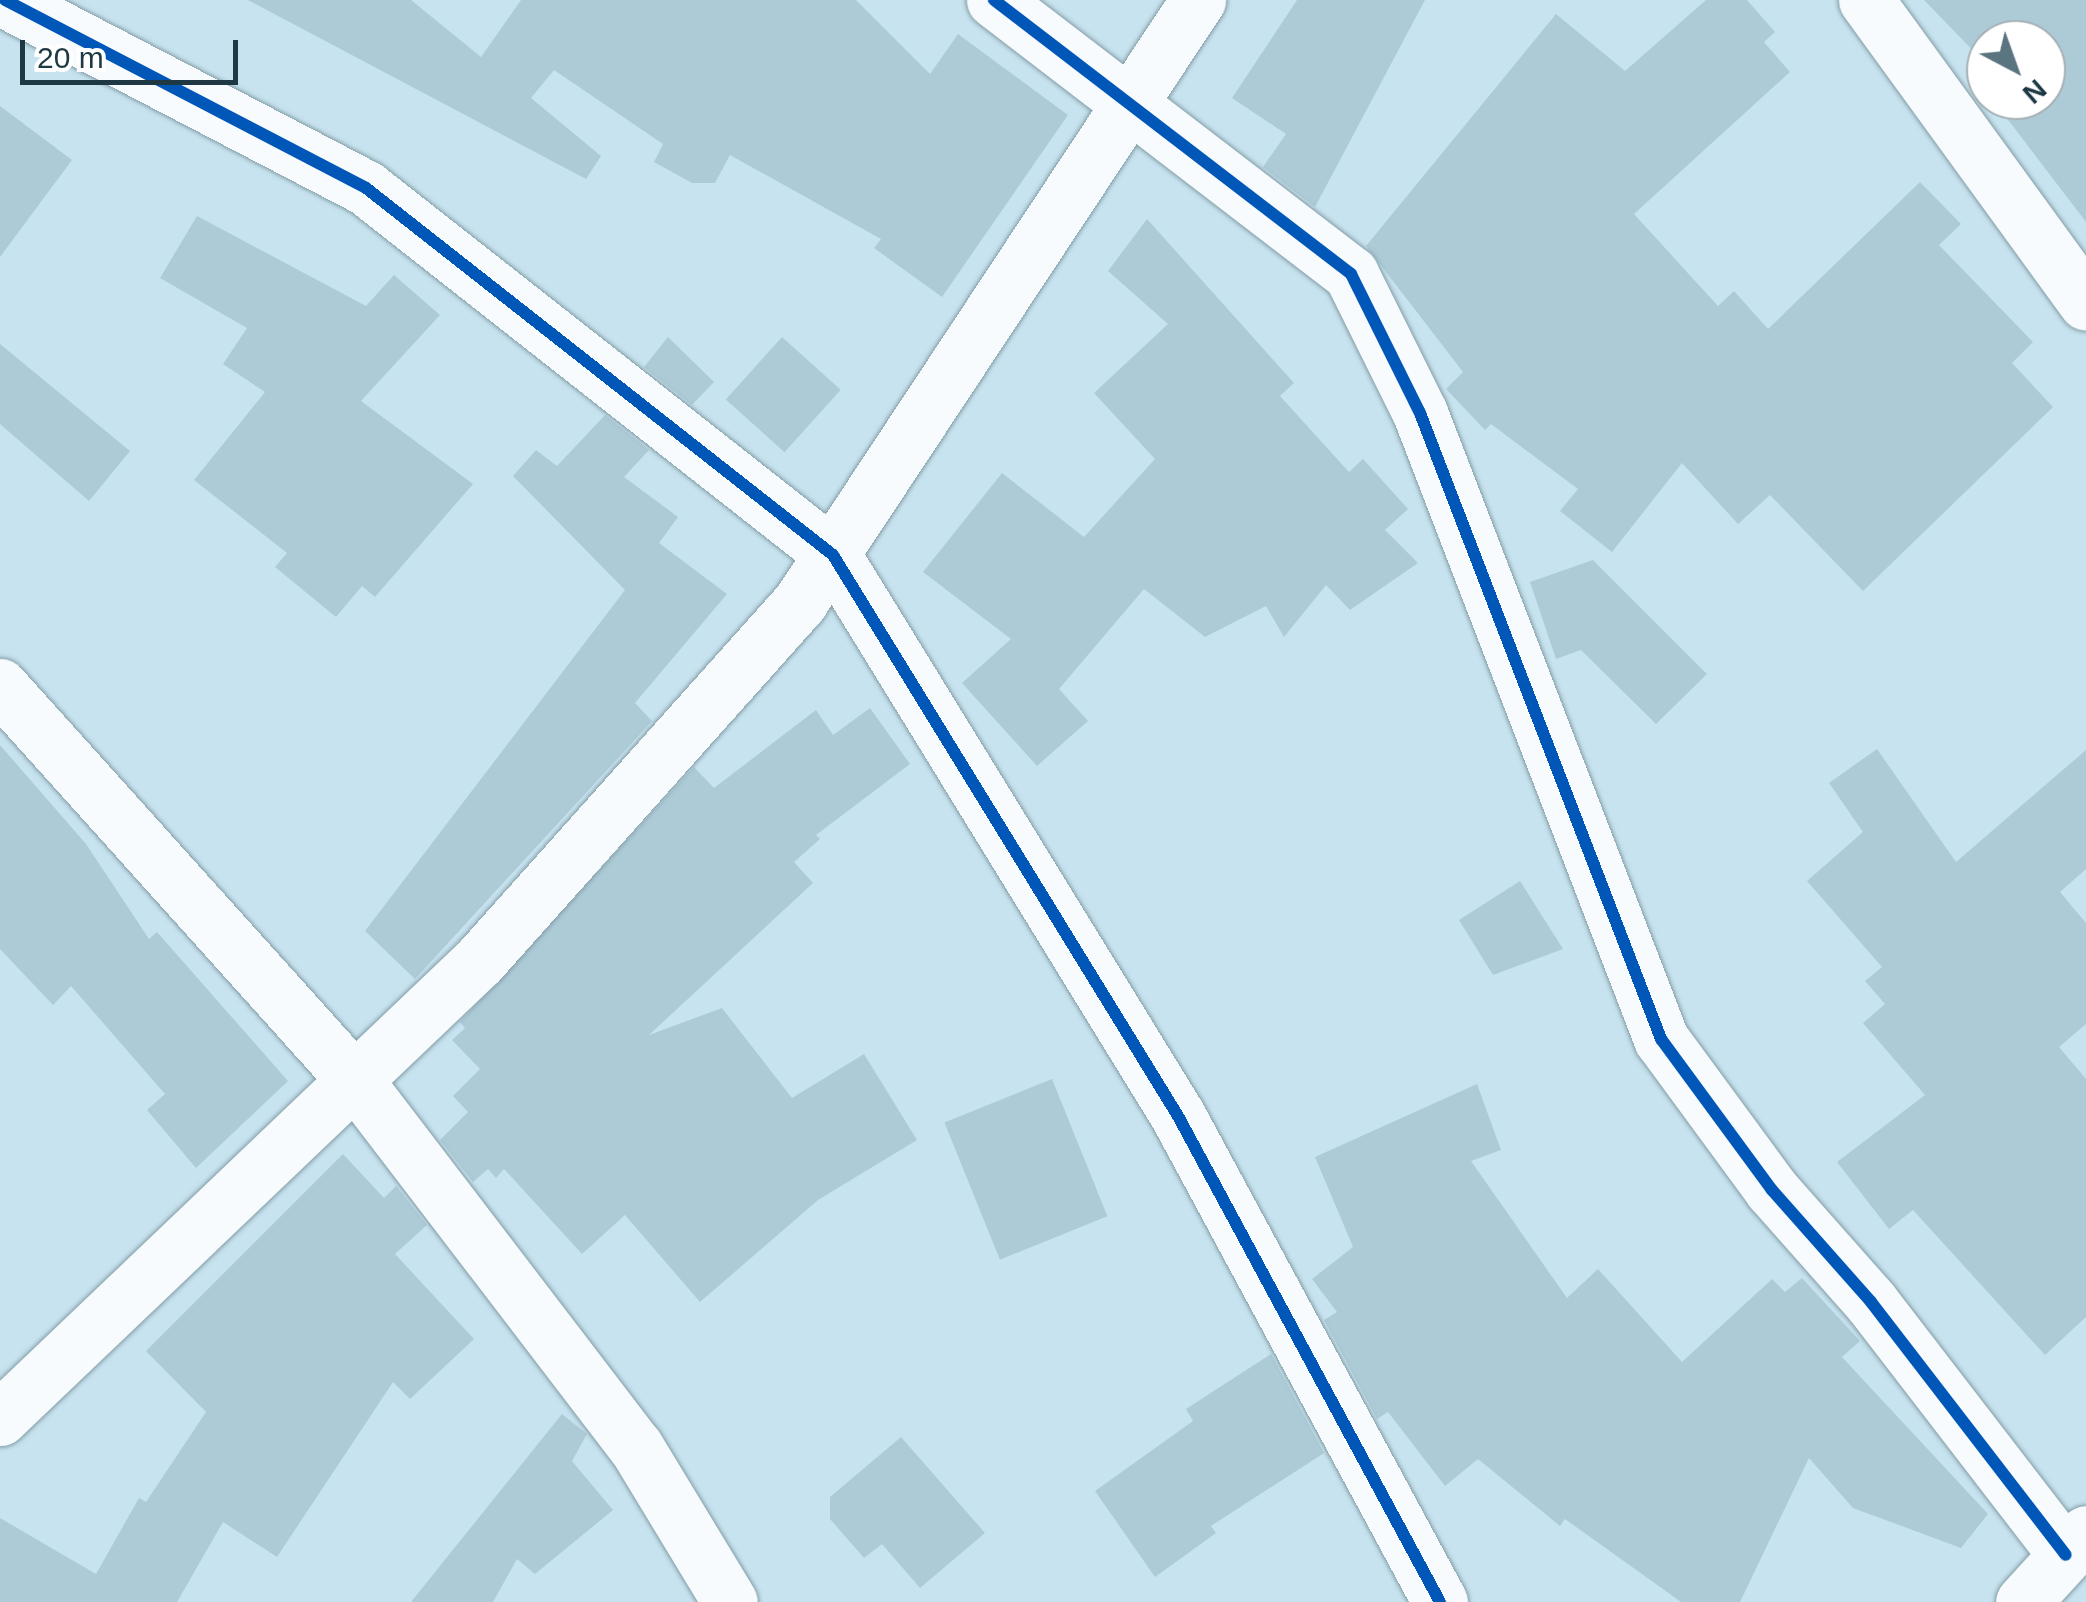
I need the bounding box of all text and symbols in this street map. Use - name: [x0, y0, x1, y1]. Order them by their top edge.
- scale bar: [25, 20, 242, 82]
- north arrow: [1966, 20, 2066, 120]
- text: 20 m: [37, 41, 104, 74]
- text: N: [2017, 73, 2053, 110]

